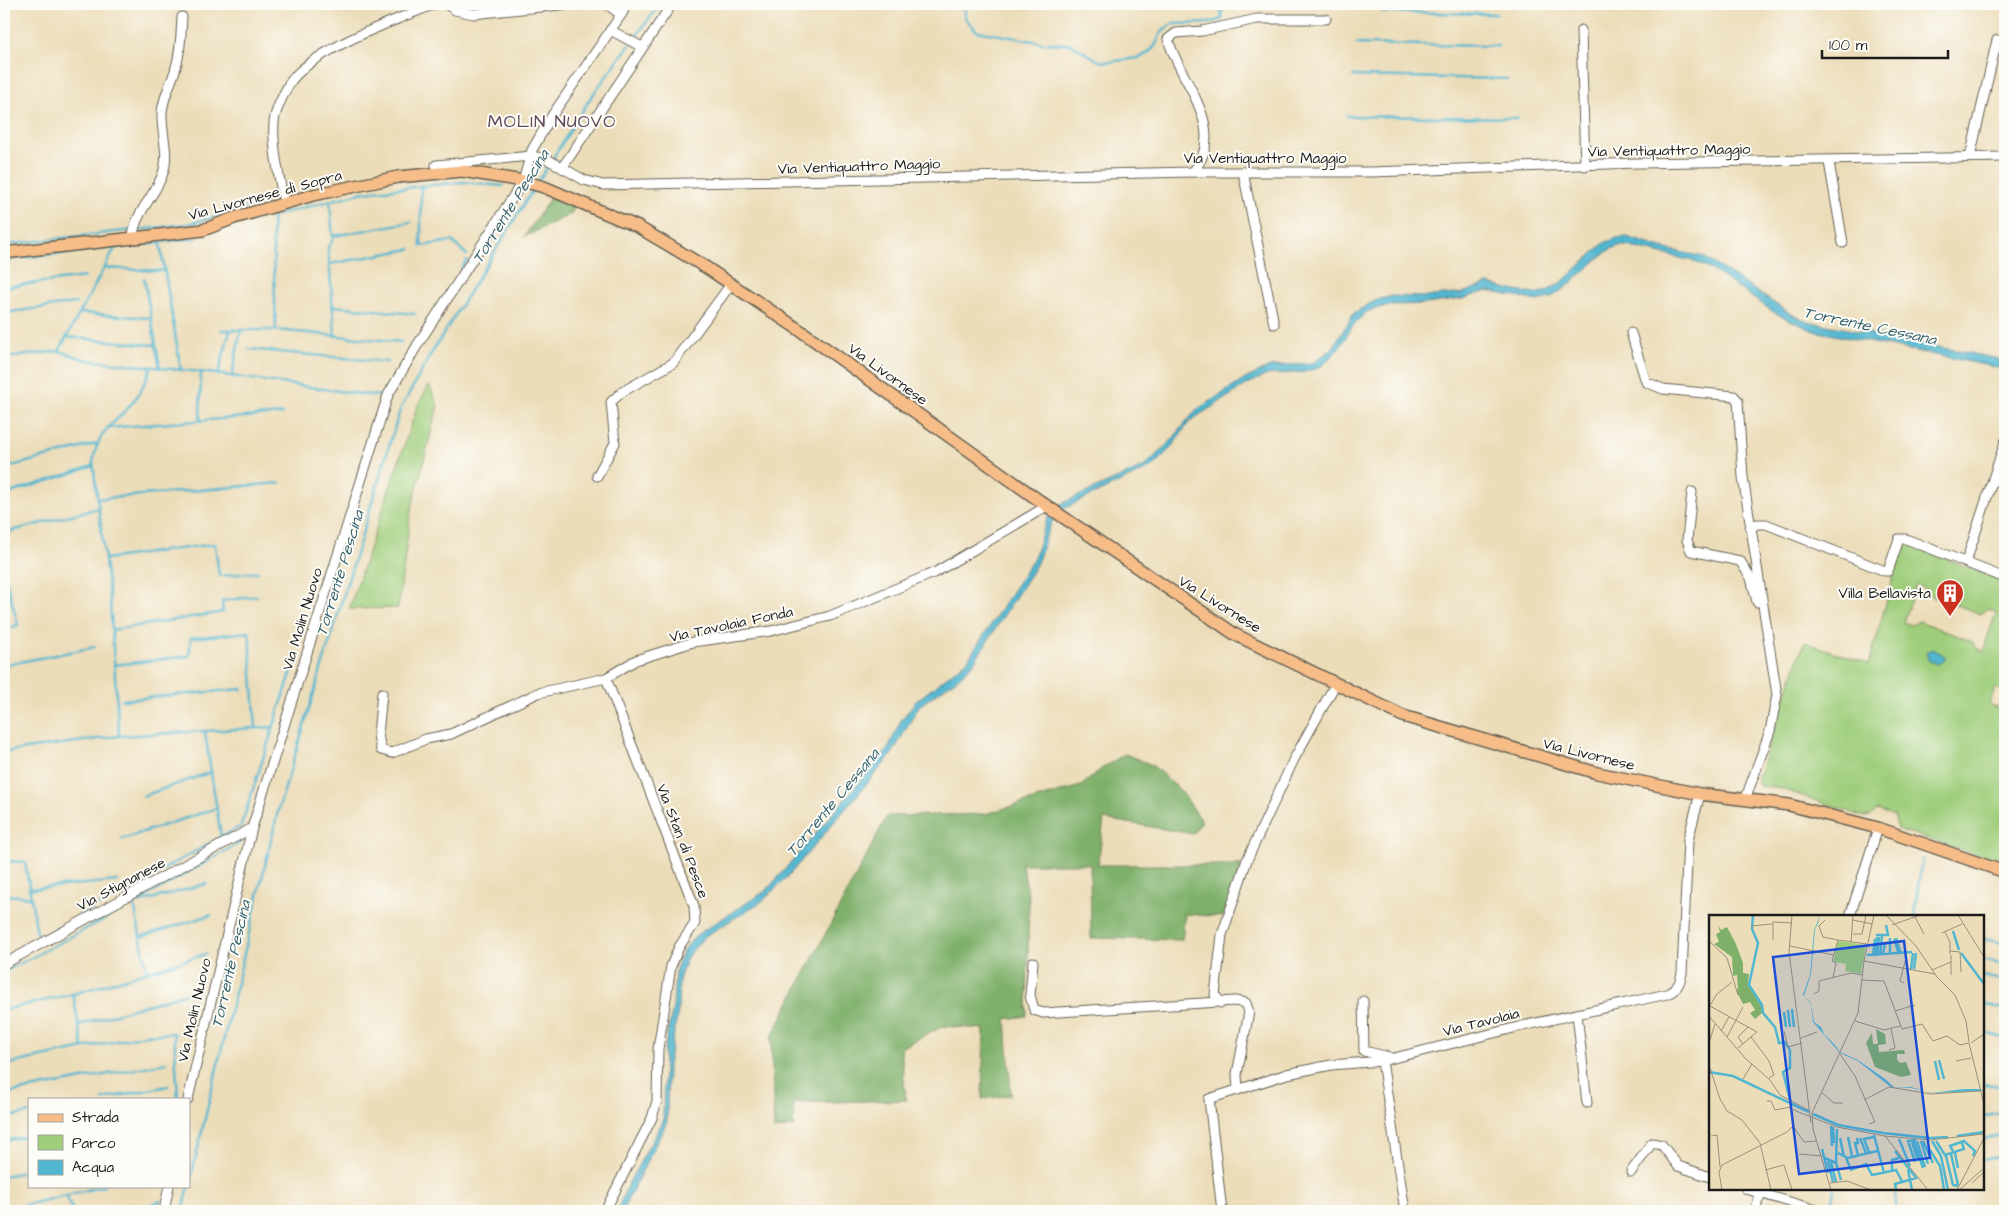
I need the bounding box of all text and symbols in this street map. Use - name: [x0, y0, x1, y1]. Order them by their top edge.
- scale bar: [1822, 28, 1948, 60]
- text: 100 m: [1829, 35, 1868, 56]
- district label: MOLIN NUOVO: [488, 109, 616, 134]
- street label: Via Ventiquattro Maggio: [1587, 139, 1751, 163]
- water label: Torrente Pescina: [467, 145, 555, 268]
- street label: Via Ventiquattro Maggio: [1184, 148, 1347, 170]
- street label: Via Ventiquattro Maggio: [777, 153, 941, 181]
- street label: Via Livornese di Sopra: [186, 165, 345, 226]
- water label: Torrente Cessana: [1801, 301, 1939, 351]
- street label: Via Livornese: [844, 338, 932, 410]
- water label: Torrente Pescina: [310, 507, 370, 639]
- street label: Via Molin Nuovo: [277, 565, 328, 673]
- street label: Via Livornese: [1174, 571, 1265, 638]
- building icon: Villa Bellavista: [1935, 578, 1965, 617]
- place label: Villa Bellavista: [1839, 583, 1931, 604]
- street label: Via Tavolaia Fonda: [667, 601, 795, 648]
- street label: Via Livornese: [1541, 733, 1637, 776]
- water label: Torrente Cessana: [781, 743, 885, 861]
- street label: Via Stan di Pesce: [651, 781, 714, 901]
- street label: Via Stignanese: [73, 852, 170, 917]
- water label: Torrente Pescina: [206, 897, 257, 1030]
- inset map: [1709, 915, 1984, 1190]
- street label: Via Molin Nuovo: [172, 956, 217, 1064]
- street label: Via Tavolaia: [1441, 1003, 1522, 1042]
- legend: [28, 1098, 190, 1188]
- text: Strada: [72, 1107, 119, 1128]
- text: Parco: [72, 1133, 116, 1154]
- text: Acqua: [72, 1157, 114, 1178]

